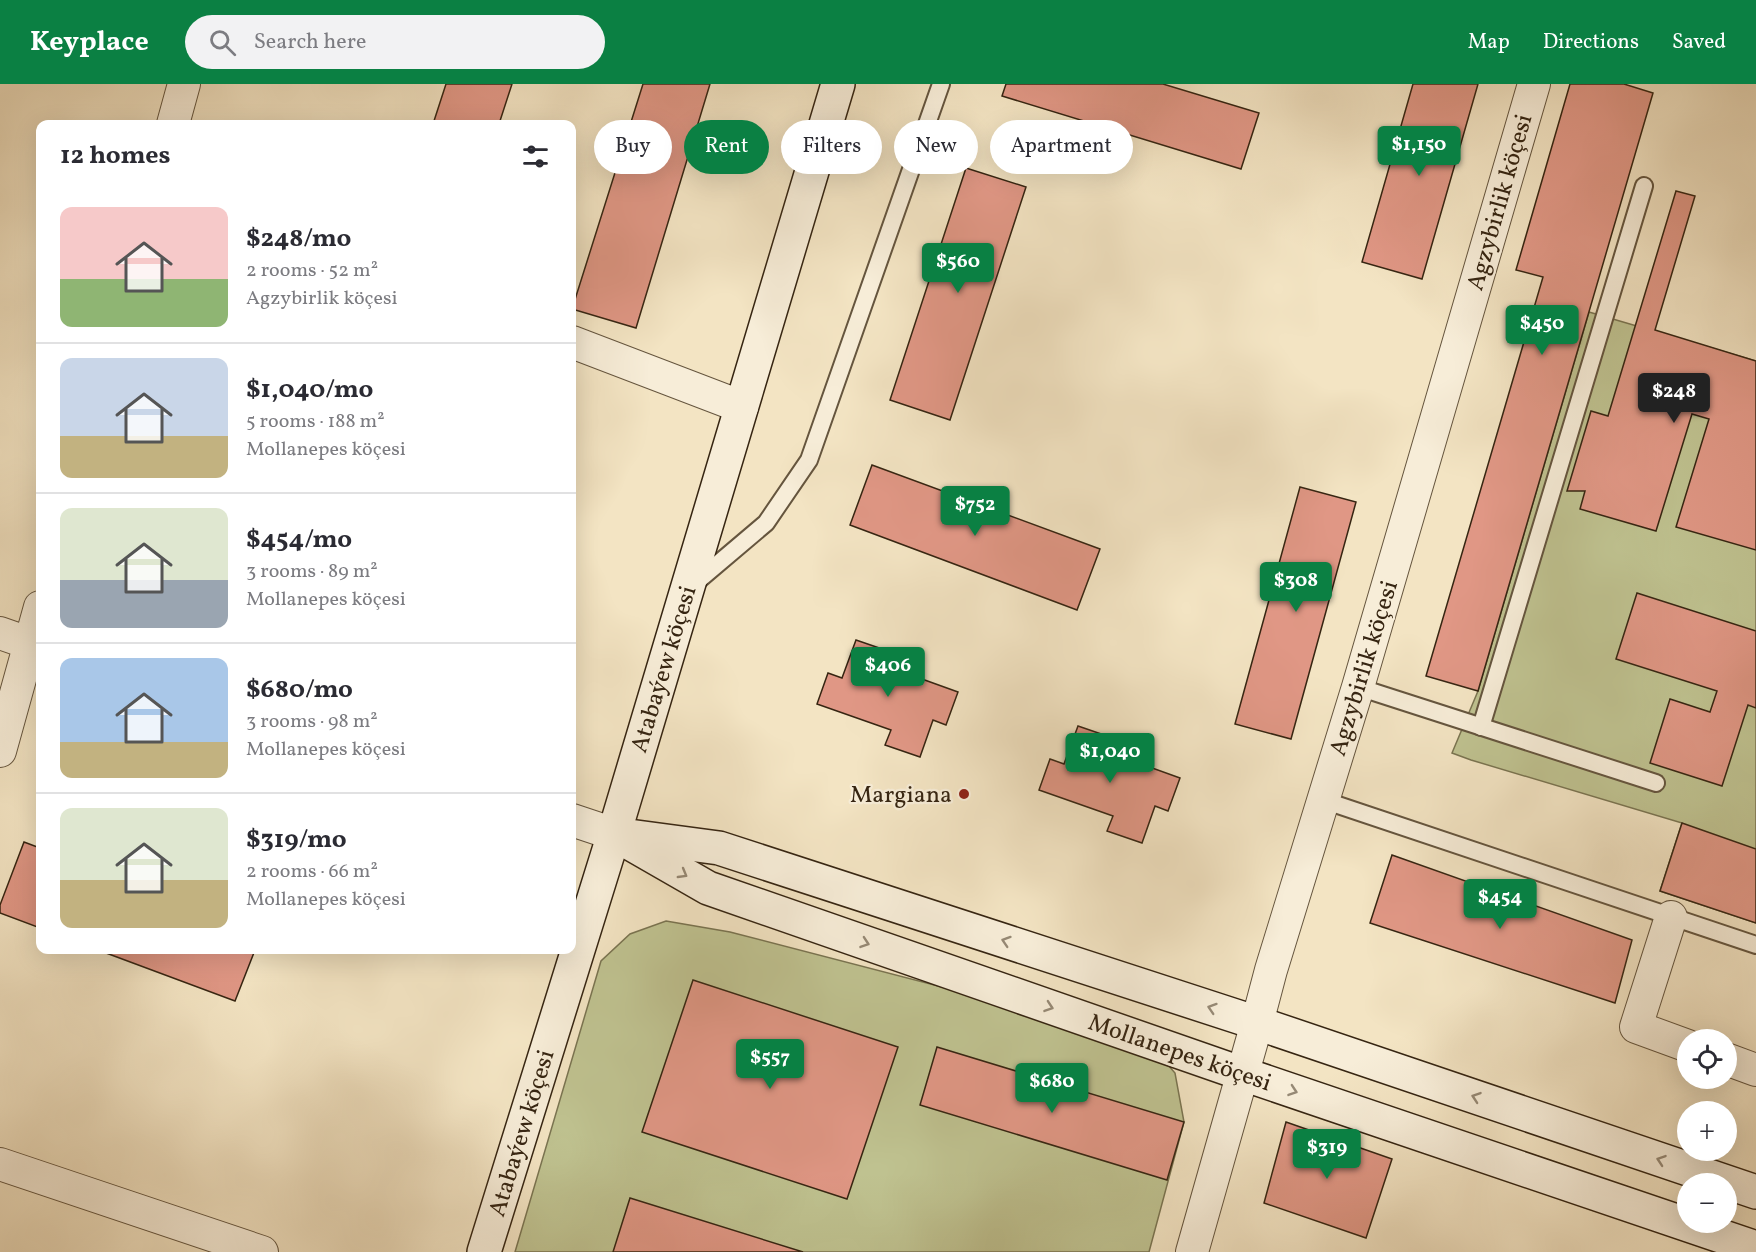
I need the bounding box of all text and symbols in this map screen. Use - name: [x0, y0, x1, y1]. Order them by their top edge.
- search box: [185, 15, 605, 69]
- text: Keyplace: [30, 23, 149, 62]
- icon: search: [206, 26, 239, 59]
- text: Search here: [254, 27, 366, 58]
- text: Map: [1468, 28, 1510, 57]
- text: Directions: [1543, 28, 1639, 57]
- text: Saved: [1672, 28, 1726, 57]
- street label: Agzybirlik köçesi: [1460, 110, 1542, 295]
- chip: Buy: [594, 120, 672, 174]
- chip: Rent: [684, 120, 769, 174]
- chip: Filters: [781, 120, 882, 174]
- chip: New: [894, 120, 978, 174]
- chip: Apartment: [990, 120, 1133, 174]
- pin: $1,150: [1370, 126, 1468, 177]
- text: $1,150: [1392, 131, 1446, 159]
- text: 12 homes: [60, 138, 171, 174]
- icon: filters: [519, 140, 552, 173]
- text: $248/mo: [246, 221, 351, 257]
- icon: home: [108, 231, 180, 303]
- pin: $560: [922, 243, 994, 294]
- text: $560: [936, 248, 980, 276]
- text: 2 rooms · 52 m²: [246, 257, 378, 285]
- text: Agzybirlik köçesi: [246, 285, 398, 313]
- pin: $450: [1506, 305, 1578, 356]
- text: $450: [1520, 310, 1564, 338]
- text: $1,040/mo: [246, 372, 373, 408]
- pin: $248: [1638, 373, 1710, 424]
- text: $248: [1652, 378, 1696, 406]
- icon: home: [108, 382, 180, 454]
- text: 5 rooms · 188 m²: [246, 408, 385, 436]
- text: Mollanepes köçesi: [246, 436, 406, 464]
- pin: $752: [939, 486, 1011, 537]
- text: $752: [955, 491, 995, 519]
- text: $454/mo: [246, 522, 352, 558]
- icon: home: [108, 532, 180, 604]
- text: 3 rooms · 89 m²: [246, 558, 378, 586]
- pin: $308: [1260, 562, 1332, 613]
- text: $308: [1274, 567, 1318, 595]
- street label: Agzybirlik köçesi: [1322, 577, 1408, 761]
- street label: Atabaýew köçesi: [623, 582, 706, 757]
- text: Mollanepes köçesi: [246, 586, 406, 614]
- pin: $406: [852, 647, 924, 698]
- text: $406: [865, 652, 911, 680]
- text: $680/mo: [246, 672, 353, 708]
- icon: home: [108, 682, 180, 754]
- text: 3 rooms · 98 m²: [246, 708, 378, 736]
- pin: $1,040: [1061, 733, 1159, 784]
- text: Mollanepes köçesi: [246, 736, 406, 764]
- text: $1,040: [1080, 738, 1141, 766]
- place label: Margiana: [850, 779, 952, 813]
- marker: Margiana: [957, 787, 971, 801]
- text: $319/mo: [246, 822, 347, 858]
- icon: home: [108, 832, 180, 904]
- text: 2 rooms · 66 m²: [246, 858, 378, 886]
- one-way arrow: [677, 867, 687, 878]
- pin: $454: [1464, 879, 1536, 930]
- text: $454: [1478, 884, 1522, 912]
- text: Mollanepes köçesi: [246, 886, 406, 914]
- one-way arrow: [859, 935, 870, 948]
- one-way arrow: [1001, 936, 1012, 949]
- one-way arrow: [1043, 999, 1054, 1012]
- one-way arrow: [1207, 1003, 1218, 1015]
- street label: Mollanepes köçesi: [1083, 1007, 1276, 1101]
- map controls: [1677, 1029, 1737, 1233]
- button: locate: [1677, 1029, 1737, 1089]
- pin: $557: [734, 1039, 806, 1090]
- text: $557: [750, 1044, 790, 1072]
- street label: Atabaýew köçesi: [481, 1046, 564, 1221]
- pin: $680: [1016, 1063, 1088, 1114]
- text: $680: [1029, 1068, 1075, 1096]
- one-way arrow: [1287, 1083, 1298, 1096]
- one-way arrow: [1471, 1092, 1482, 1105]
- button: +: [1677, 1101, 1737, 1161]
- pin: $319: [1291, 1129, 1363, 1180]
- text: $319: [1307, 1134, 1347, 1162]
- one-way arrow: [1656, 1154, 1667, 1167]
- button: −: [1677, 1173, 1737, 1233]

